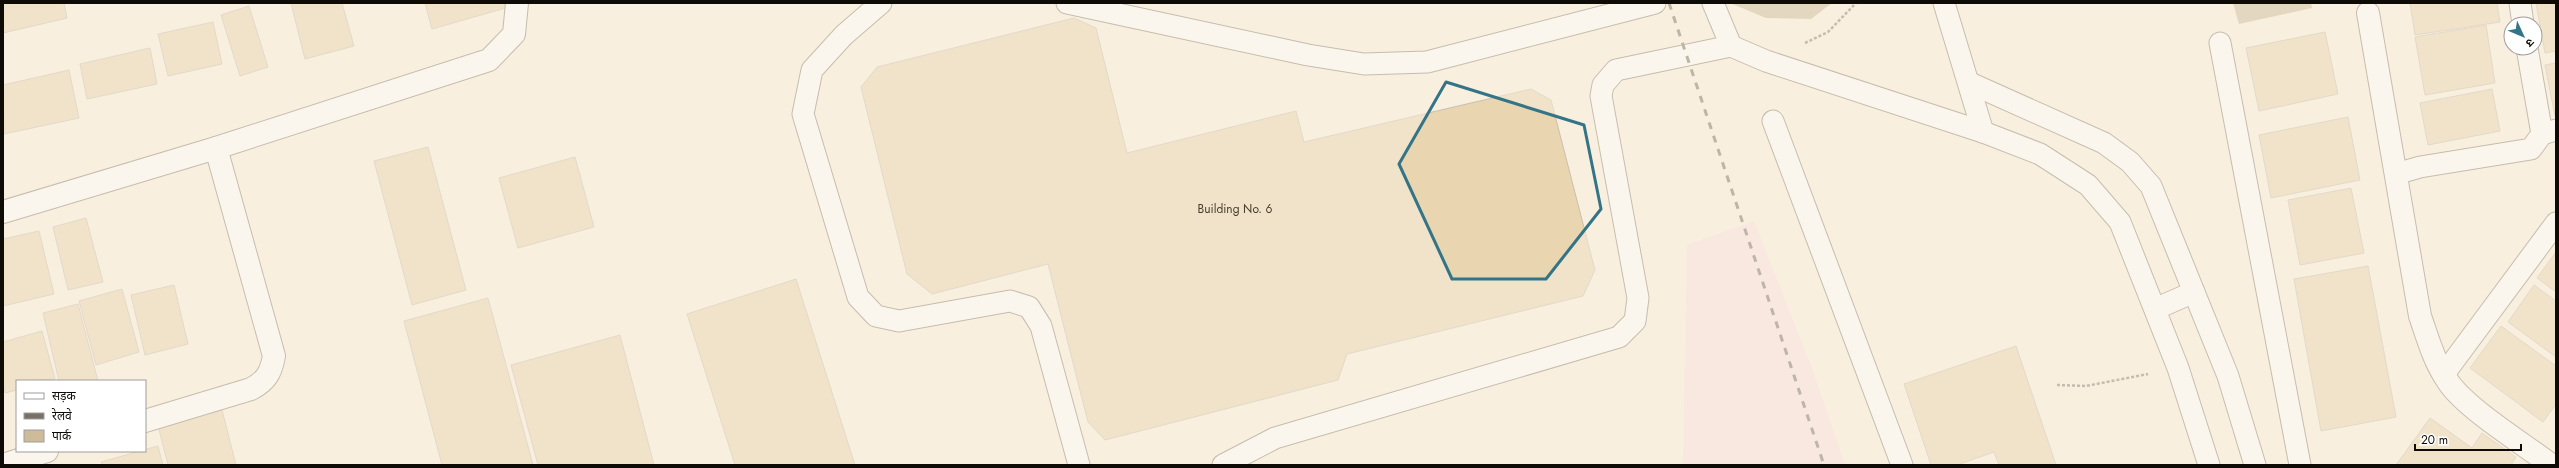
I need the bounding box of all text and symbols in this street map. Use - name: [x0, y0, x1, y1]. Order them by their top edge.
- north arrow: [2503, 16, 2543, 56]
- text: उ: [2522, 35, 2538, 51]
- house number: Building No. 6: [1198, 200, 1273, 218]
- legend: [16, 380, 146, 452]
- text: सड़क: [52, 387, 77, 405]
- text: रेलवे: [52, 407, 72, 425]
- scale bar: [2415, 426, 2521, 452]
- text: पार्क: [52, 427, 72, 445]
- text: 20 m: [2421, 431, 2448, 449]

